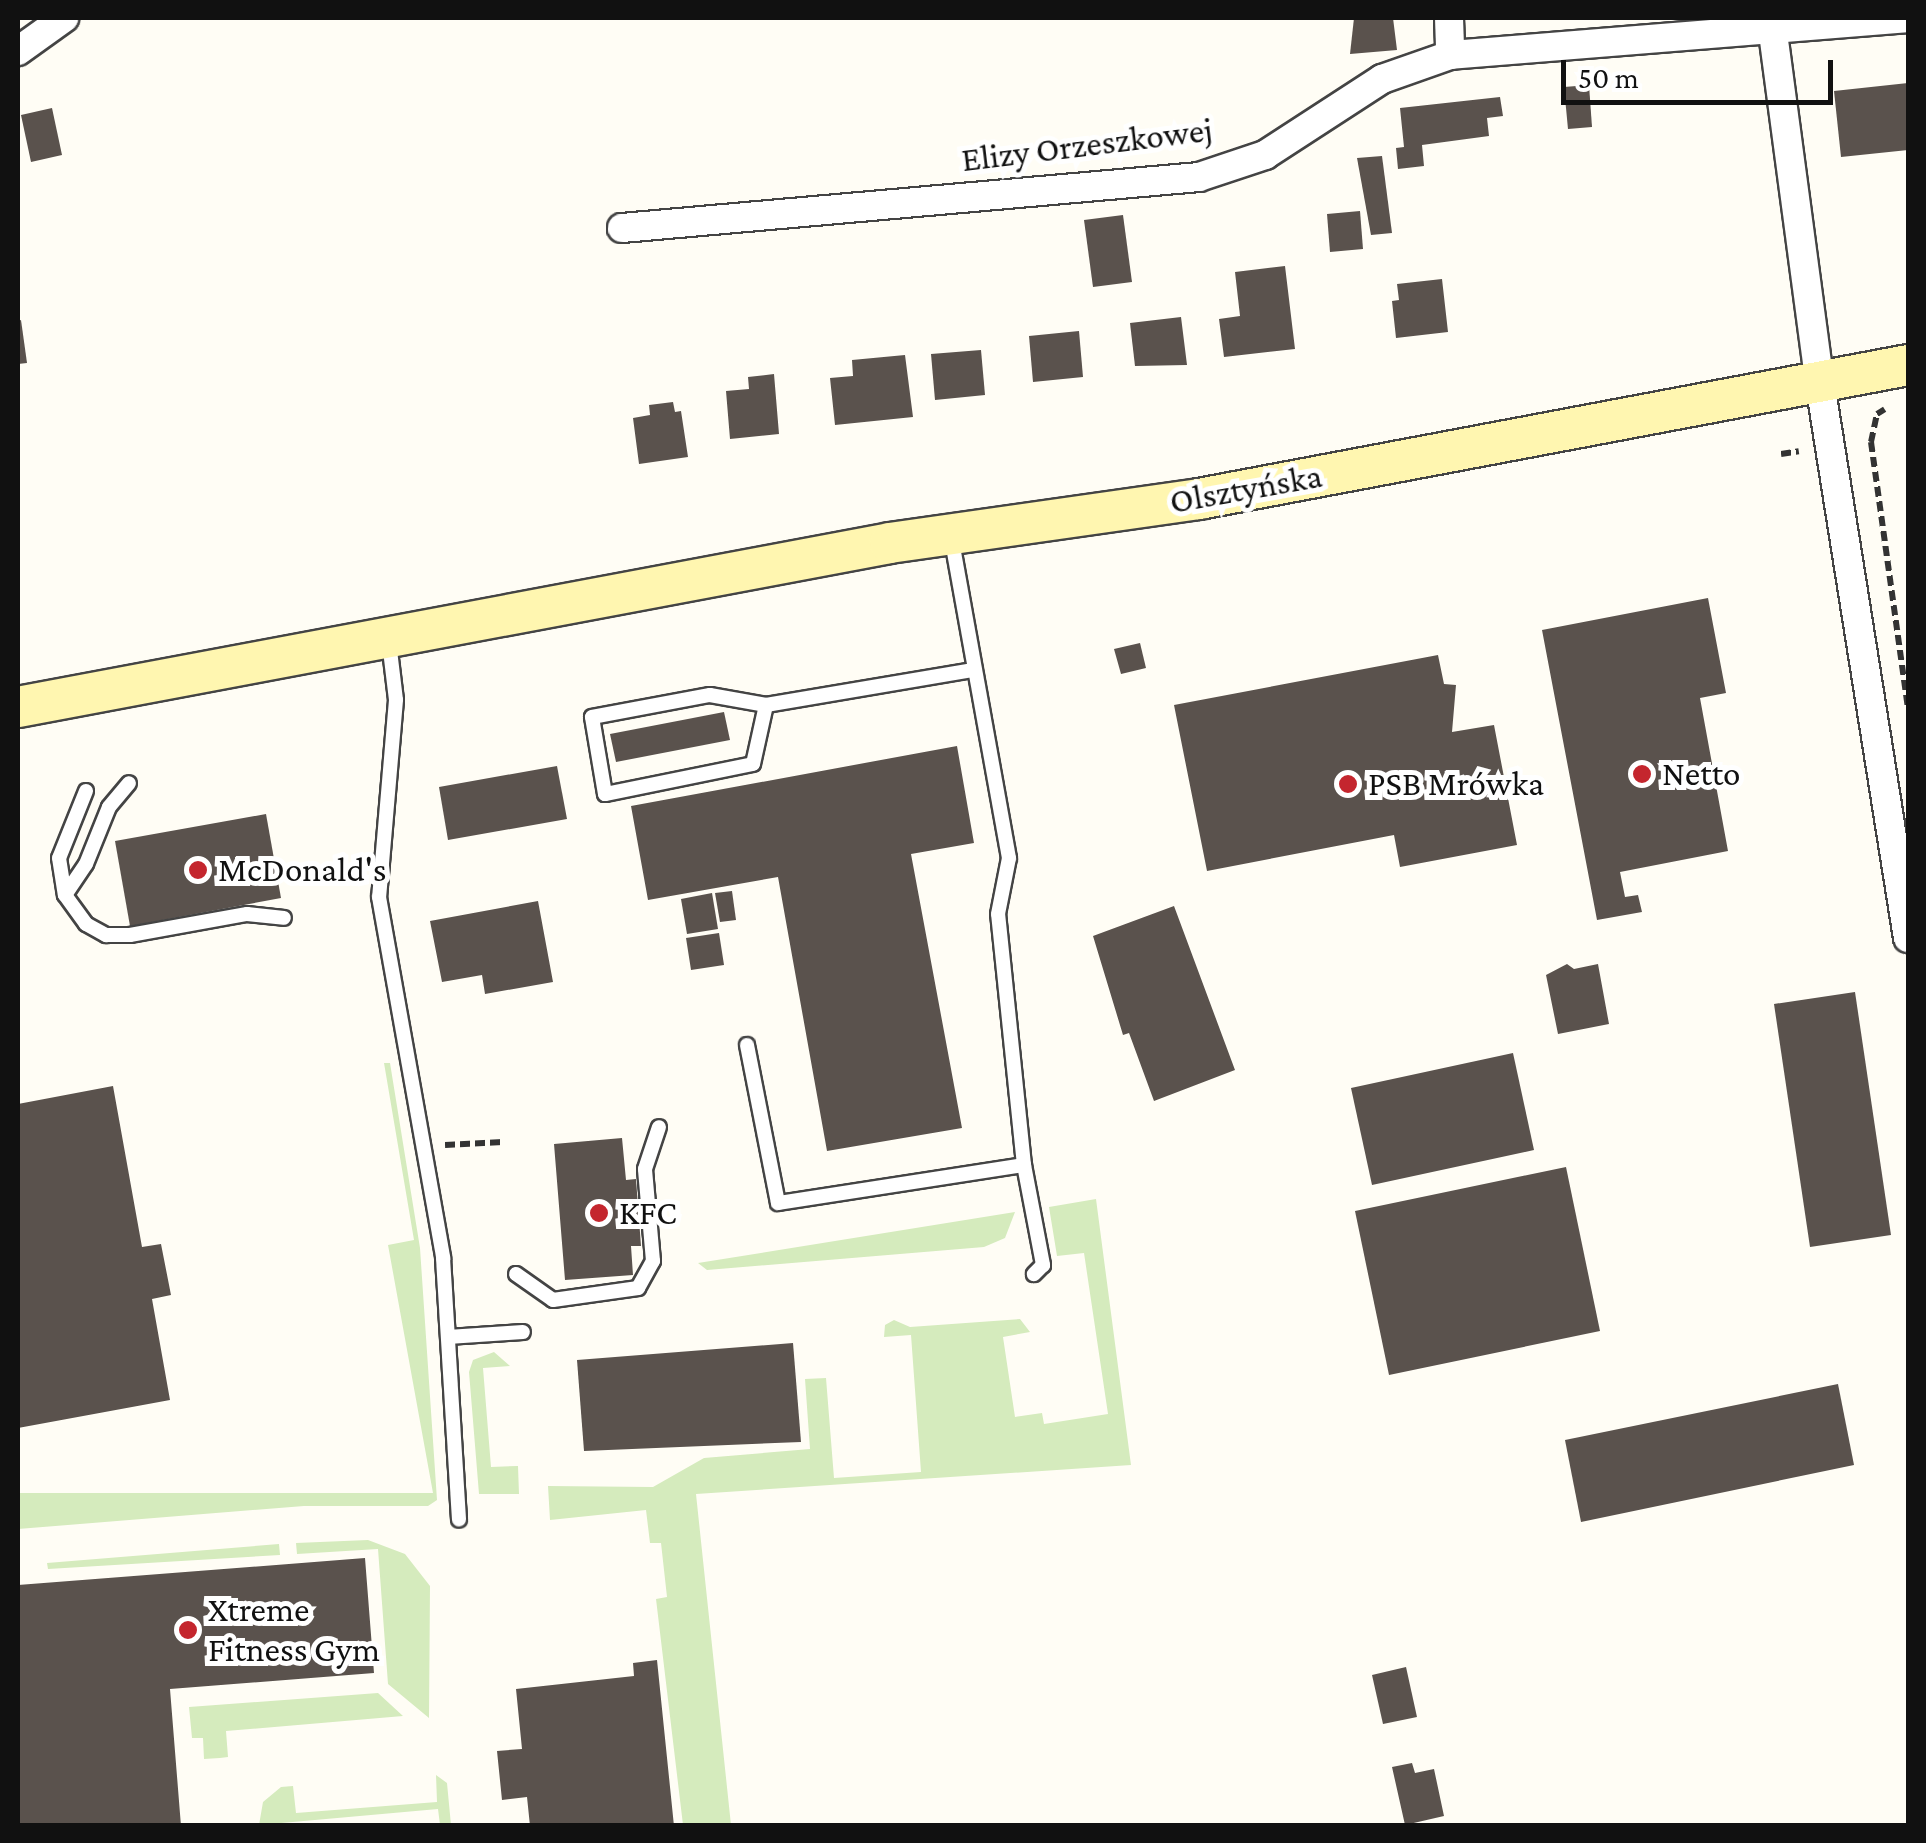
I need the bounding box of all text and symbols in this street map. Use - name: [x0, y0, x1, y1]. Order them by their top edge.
- scale bar: [1566, 40, 1838, 102]
- text: 50 m: [1578, 61, 1639, 94]
- street label: Elizy Orzeszkowej: [959, 109, 1215, 181]
- street label: Olsztyńska: [1166, 455, 1326, 523]
- place label: Netto: [1662, 753, 1740, 795]
- place label: PSB Mrówka: [1368, 763, 1544, 805]
- marker: Netto: [1631, 763, 1653, 785]
- marker: PSB Mrówka: [1337, 773, 1359, 795]
- place label: McDonald's: [218, 849, 387, 891]
- marker: McDonald's: [187, 859, 209, 881]
- place label: KFC: [619, 1192, 677, 1234]
- marker: KFC: [588, 1202, 610, 1224]
- place label: Xtreme Fitness Gym: [208, 1589, 380, 1671]
- marker: Xtreme Fitness Gym: [177, 1619, 199, 1641]

